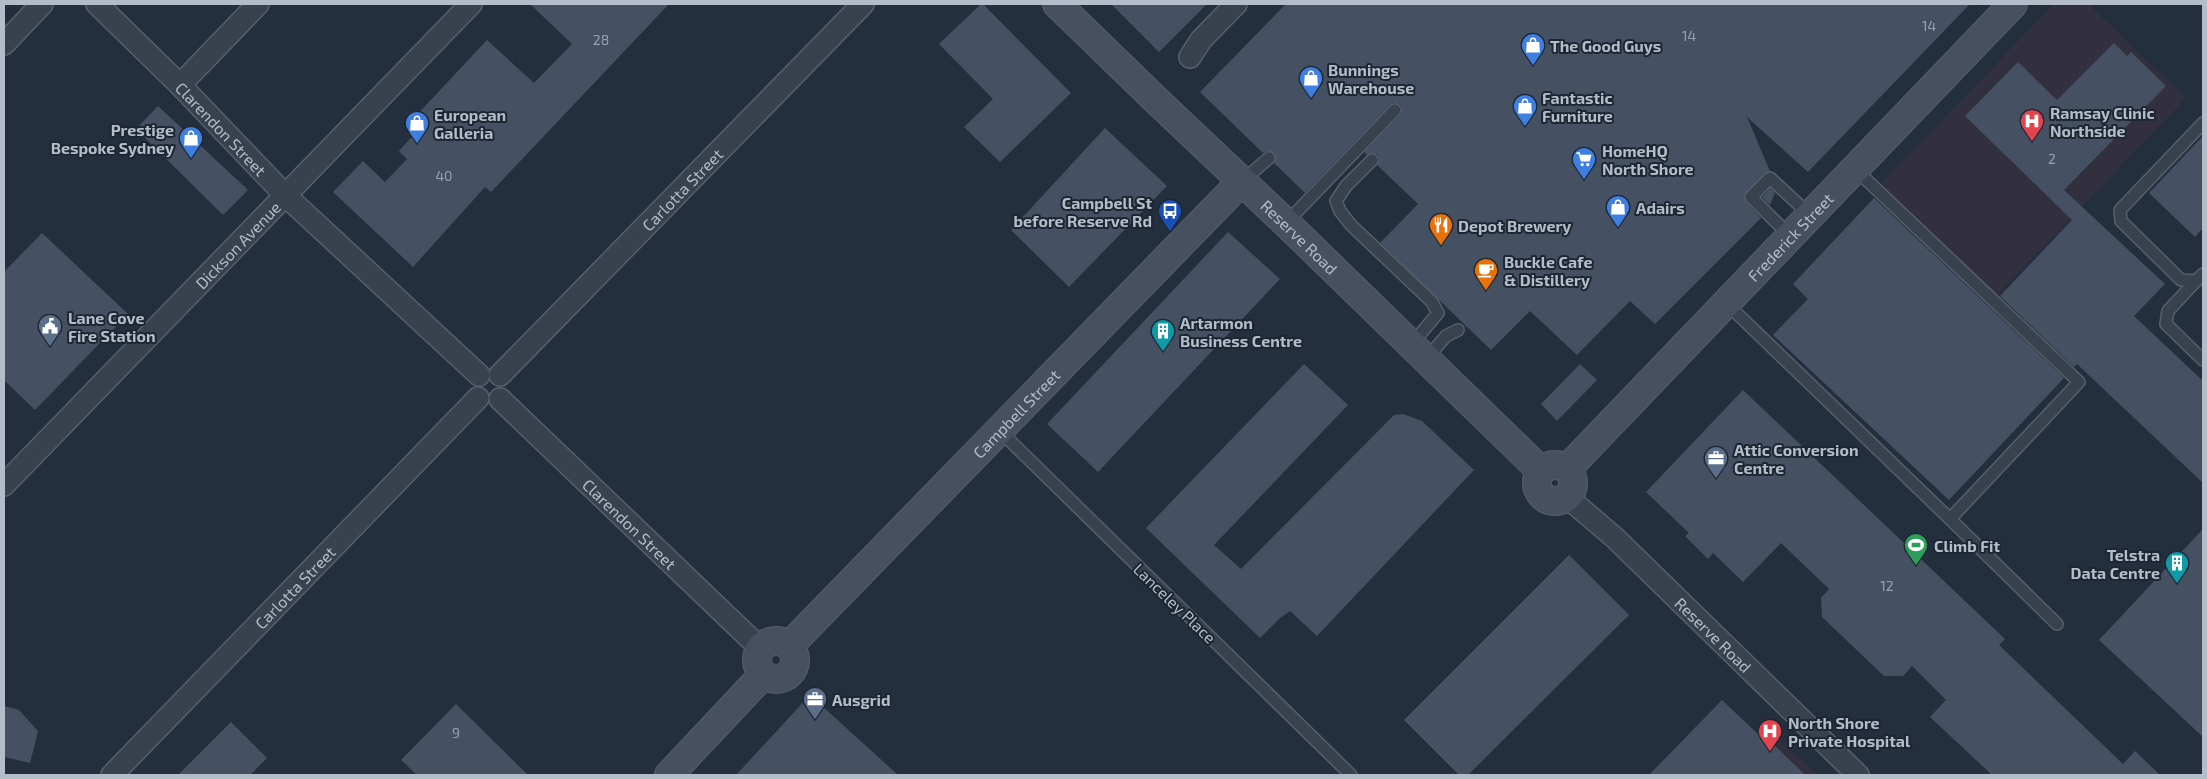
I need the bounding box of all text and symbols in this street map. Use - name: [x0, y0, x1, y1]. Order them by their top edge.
- house number: 14: [1922, 17, 1936, 34]
- house number: 14: [1682, 27, 1696, 44]
- house number: 28: [593, 31, 609, 48]
- shop icon: The Good Guys: [1520, 32, 1546, 66]
- place label: The Good Guys: [1550, 36, 1661, 56]
- place label: Bunnings Warehouse: [1328, 60, 1414, 97]
- shop icon: Bunnings Warehouse: [1298, 65, 1324, 99]
- street label: Clarendon Street: [172, 78, 271, 179]
- place label: Fantastic Furniture: [1542, 88, 1613, 125]
- shop icon: Fantastic Furniture: [1512, 93, 1538, 127]
- place label: Ramsay Clinic Northside: [2050, 103, 2155, 140]
- place label: European Galleria: [434, 105, 506, 142]
- hospital icon: Ramsay Clinic Northside: [2019, 108, 2045, 142]
- shop icon: European Galleria: [404, 110, 430, 144]
- place label: Prestige Bespoke Sydney: [51, 120, 174, 158]
- shop icon: Prestige Bespoke Sydney: [178, 125, 204, 159]
- place label: HomeHQ North Shore: [1602, 141, 1694, 178]
- street label: Carlotta Street: [638, 144, 726, 234]
- supermarket icon: HomeHQ North Shore: [1571, 146, 1597, 180]
- house number: 2: [2048, 150, 2056, 167]
- house number: 40: [435, 167, 453, 184]
- street label: Frederick Street: [1743, 188, 1837, 285]
- place label: Campbell St before Reserve Rd: [1014, 193, 1152, 230]
- shop icon: Adairs: [1605, 194, 1631, 228]
- street label: Reserve Road: [1257, 195, 1342, 278]
- street label: Dickson Avenue: [191, 197, 284, 292]
- bus stop icon: Campbell St before Reserve Rd: [1157, 198, 1183, 232]
- place label: Adairs: [1636, 198, 1685, 217]
- restaurant icon: Depot Brewery: [1428, 212, 1454, 246]
- place label: Depot Brewery: [1458, 216, 1571, 236]
- place label: Buckle Cafe & Distillery: [1504, 252, 1592, 290]
- cafe icon: Buckle Cafe & Distillery: [1473, 257, 1499, 291]
- place label: Lane Cove Fire Station: [68, 308, 156, 345]
- public building icon: Lane Cove Fire Station: [37, 313, 63, 347]
- place label: Artarmon Business Centre: [1180, 313, 1302, 350]
- building icon: Artarmon Business Centre: [1150, 318, 1176, 352]
- street label: Campbell Street: [968, 365, 1063, 461]
- place label: Attic Conversion Centre: [1734, 440, 1859, 477]
- office icon: Attic Conversion Centre: [1703, 445, 1729, 479]
- street label: Clarendon Street: [579, 474, 681, 573]
- sports icon: Climb Fit: [1903, 532, 1929, 566]
- place label: Climb Fit: [1934, 536, 2000, 555]
- street label: Carlotta Street: [250, 542, 339, 632]
- place label: Telstra Data Centre: [2070, 545, 2160, 582]
- building icon: Telstra Data Centre: [2164, 550, 2190, 584]
- street label: Lanceley Place: [1130, 559, 1220, 647]
- house number: 12: [1880, 577, 1894, 594]
- street label: Reserve Road: [1672, 593, 1756, 676]
- office icon: Ausgrid: [802, 686, 828, 720]
- place label: Ausgrid: [832, 690, 891, 709]
- place label: North Shore Private Hospital: [1788, 713, 1911, 750]
- hospital icon: North Shore Private Hospital: [1757, 718, 1783, 752]
- house number: 9: [452, 724, 460, 741]

